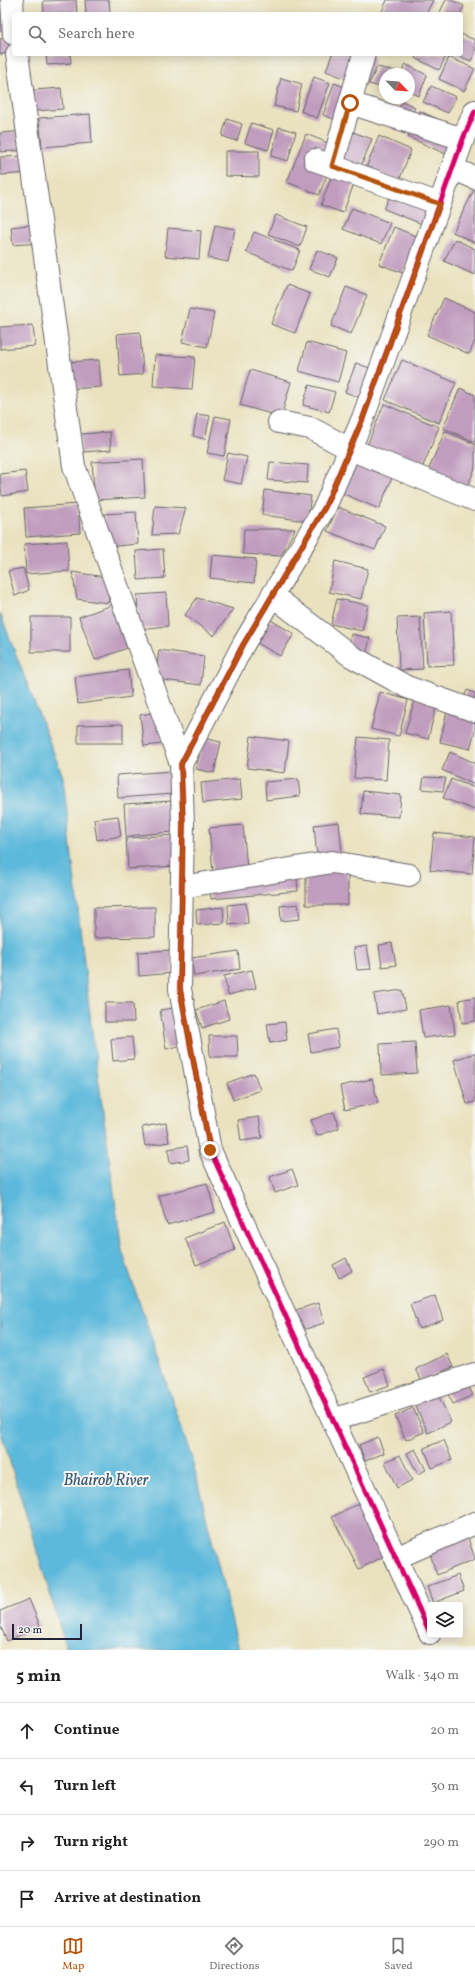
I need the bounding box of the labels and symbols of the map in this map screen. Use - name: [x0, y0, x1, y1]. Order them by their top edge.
- north arrow: [379, 68, 415, 104]
- route start: [341, 94, 359, 112]
- route end: [201, 1141, 219, 1159]
- water label: Bhairob River: [63, 1470, 150, 1492]
- scale bar: [12, 1622, 82, 1641]

